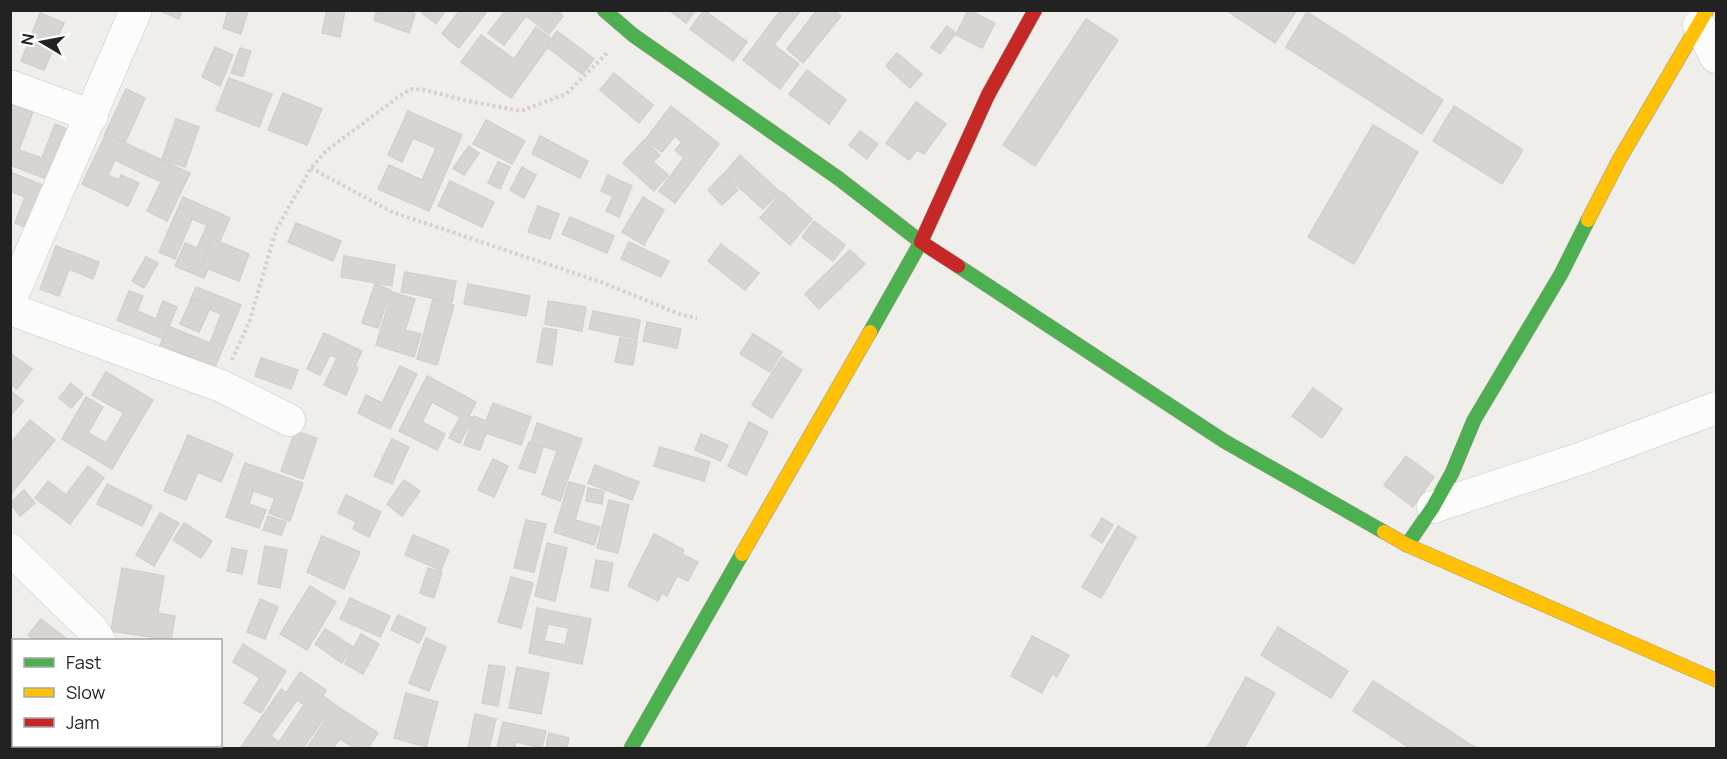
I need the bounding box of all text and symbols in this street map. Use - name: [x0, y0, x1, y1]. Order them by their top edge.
- north arrow: [12, 12, 72, 72]
- text: N: [15, 32, 39, 47]
- legend: [12, 639, 222, 747]
- text: Fast: [66, 650, 101, 674]
- text: Slow: [66, 680, 106, 704]
- text: Jam: [66, 710, 100, 734]

